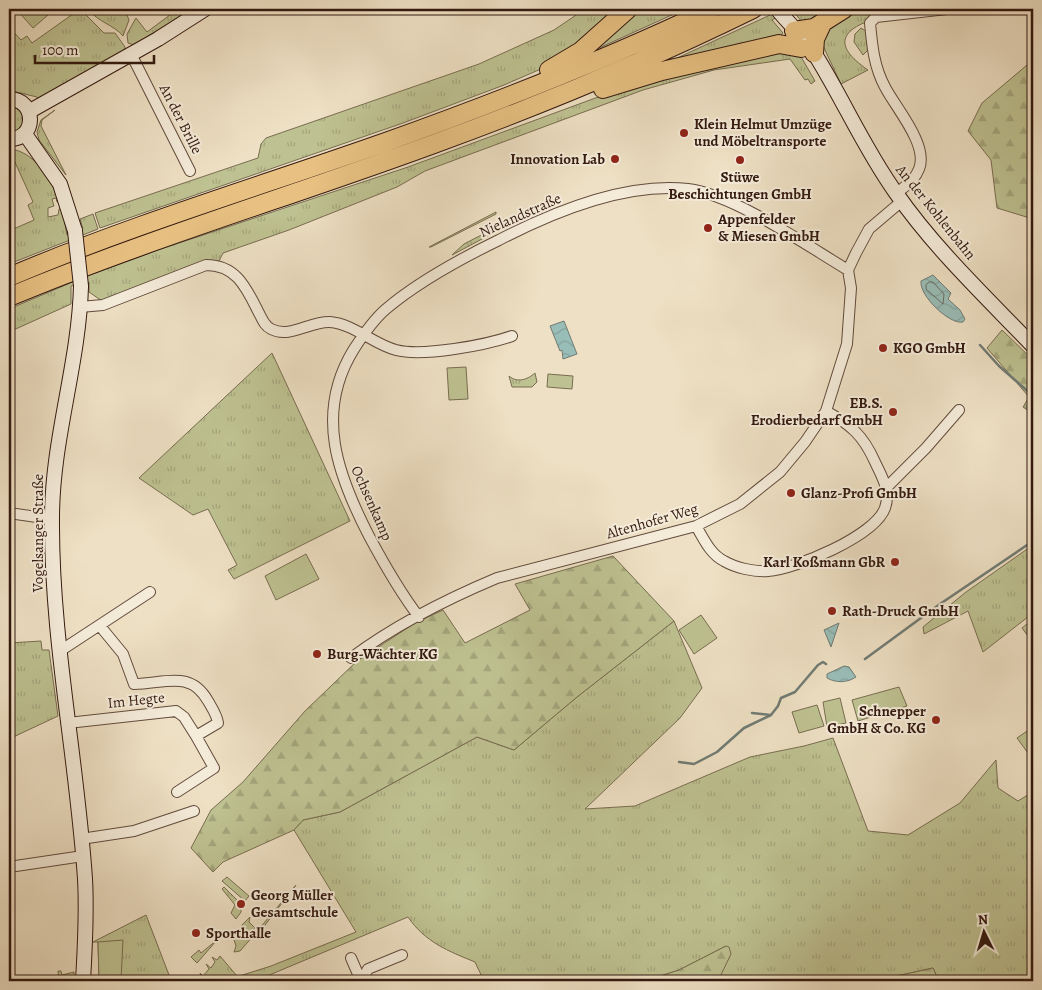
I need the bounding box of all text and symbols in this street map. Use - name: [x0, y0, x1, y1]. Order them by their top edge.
- scale bar: [35, 32, 154, 64]
- text: 100 m: [42, 40, 79, 60]
- street label: An der Brille: [154, 80, 207, 158]
- place label: Klein Helmut Umzüge und Möbeltransporte: [694, 114, 832, 151]
- marker: Klein Helmut Umzüge und Möbeltransporte: [678, 127, 690, 139]
- place label: Innovation Lab: [510, 149, 605, 169]
- marker: Innovation Lab: [609, 153, 621, 165]
- marker: Stüwe Beschichtungen GmbH: [734, 154, 746, 166]
- street label: An der Kohlenbahn: [891, 159, 981, 264]
- place label: Stüwe Beschichtungen GmbH: [668, 167, 812, 204]
- street label: Nielandstraße: [476, 188, 564, 242]
- place label: Appenfelder & Miesen GmbH: [717, 209, 820, 246]
- marker: Appenfelder & Miesen GmbH: [702, 222, 714, 234]
- place label: KGO GmbH: [893, 338, 966, 358]
- marker: KGO GmbH: [877, 342, 889, 354]
- place label: EB.S. Erodierbedarf GmbH: [751, 393, 883, 430]
- marker: EB.S. Erodierbedarf GmbH: [887, 406, 899, 418]
- street label: Ochsenkamp: [347, 462, 397, 544]
- street label: Vogelsanger Straße: [28, 473, 48, 593]
- place label: Glanz-Profi GmbH: [801, 483, 917, 503]
- marker: Glanz-Profi GmbH: [785, 487, 797, 499]
- street label: Altenhofer Weg: [603, 498, 701, 544]
- place label: Karl Koßmann GbR: [763, 552, 885, 572]
- marker: Karl Koßmann GbR: [889, 556, 901, 568]
- place label: Rath-Druck GmbH: [842, 601, 959, 621]
- marker: Rath-Druck GmbH: [826, 605, 838, 617]
- place label: Burg-Wächter KG: [327, 644, 438, 664]
- marker: Burg-Wächter KG: [311, 648, 323, 660]
- street label: Im Hegte: [106, 687, 166, 713]
- place label: Schnepper GmbH & Co. KG: [827, 701, 926, 738]
- marker: Schnepper GmbH & Co. KG: [930, 714, 942, 726]
- place label: Georg Müller Gesamtschule: [251, 885, 338, 922]
- marker: Georg Müller Gesamtschule: [235, 898, 247, 910]
- north arrow: [960, 908, 1010, 958]
- text: N: [977, 910, 989, 929]
- place label: Sporthalle: [206, 923, 271, 943]
- marker: Sporthalle: [190, 927, 202, 939]

